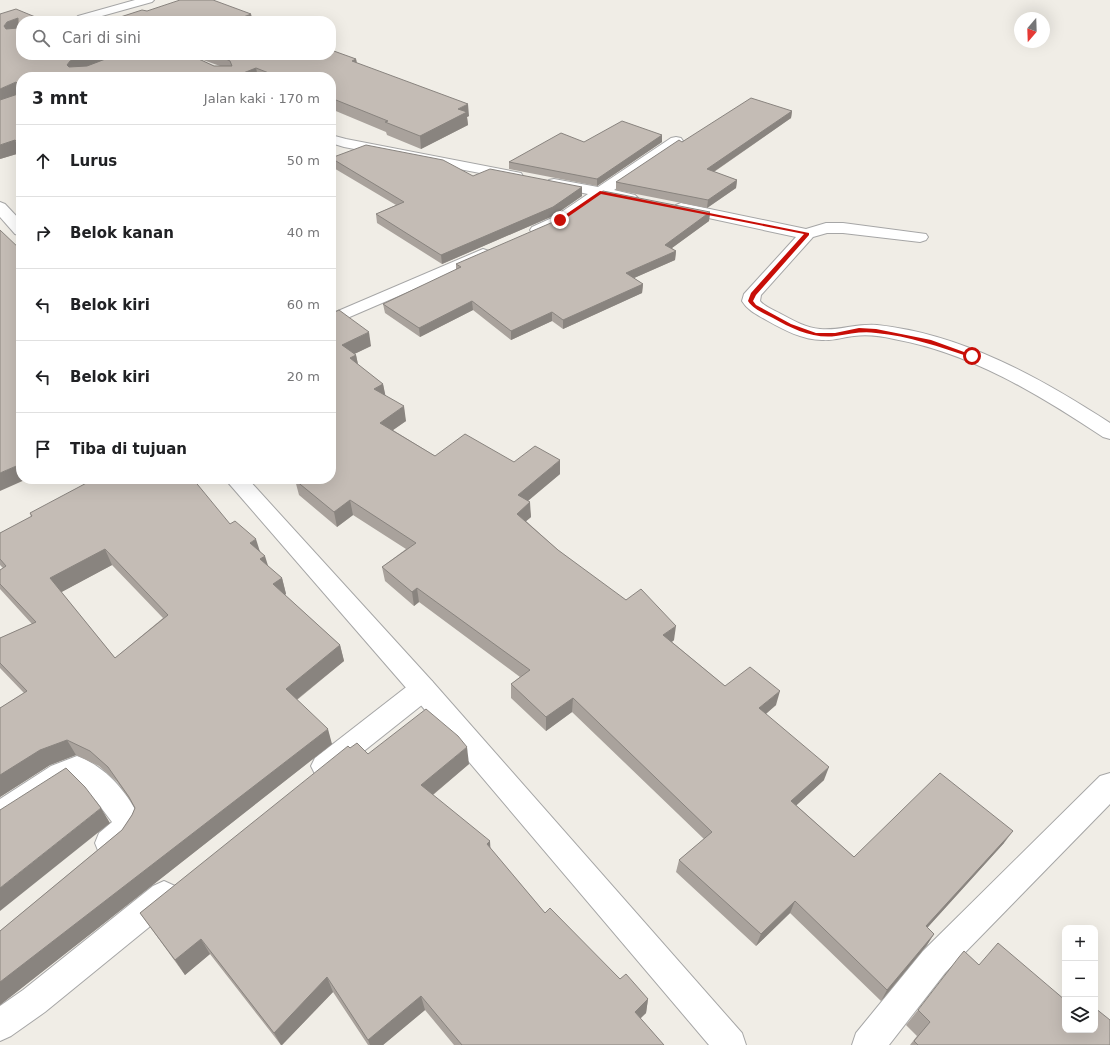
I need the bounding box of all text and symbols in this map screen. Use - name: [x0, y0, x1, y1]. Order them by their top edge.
- north arrow: [1014, 12, 1050, 48]
- search box: [16, 16, 336, 60]
- icon: search: [30, 27, 52, 49]
- text: Cari di sini: [62, 29, 141, 47]
- text: 3 mnt: [32, 88, 88, 108]
- text: Jalan kaki · 170 m: [204, 91, 320, 106]
- icon: ahead: [32, 150, 54, 172]
- text: Lurus: [70, 152, 117, 170]
- text: 50 m: [287, 153, 320, 168]
- route end: [551, 211, 569, 229]
- icon: right: [32, 222, 54, 244]
- text: Belok kanan: [70, 224, 174, 242]
- text: 40 m: [287, 225, 320, 240]
- icon: left: [32, 294, 54, 316]
- text: Belok kiri: [70, 296, 150, 314]
- text: 60 m: [287, 297, 320, 312]
- route start: [963, 347, 981, 365]
- icon: left: [32, 366, 54, 388]
- text: Belok kiri: [70, 368, 150, 386]
- text: 20 m: [287, 369, 320, 384]
- icon: arrive: [32, 438, 54, 460]
- text: Tiba di tujuan: [70, 440, 187, 458]
- map controls: [1062, 925, 1098, 1033]
- button: +: [1062, 925, 1098, 961]
- button: −: [1062, 961, 1098, 997]
- button: layers: [1062, 997, 1098, 1033]

